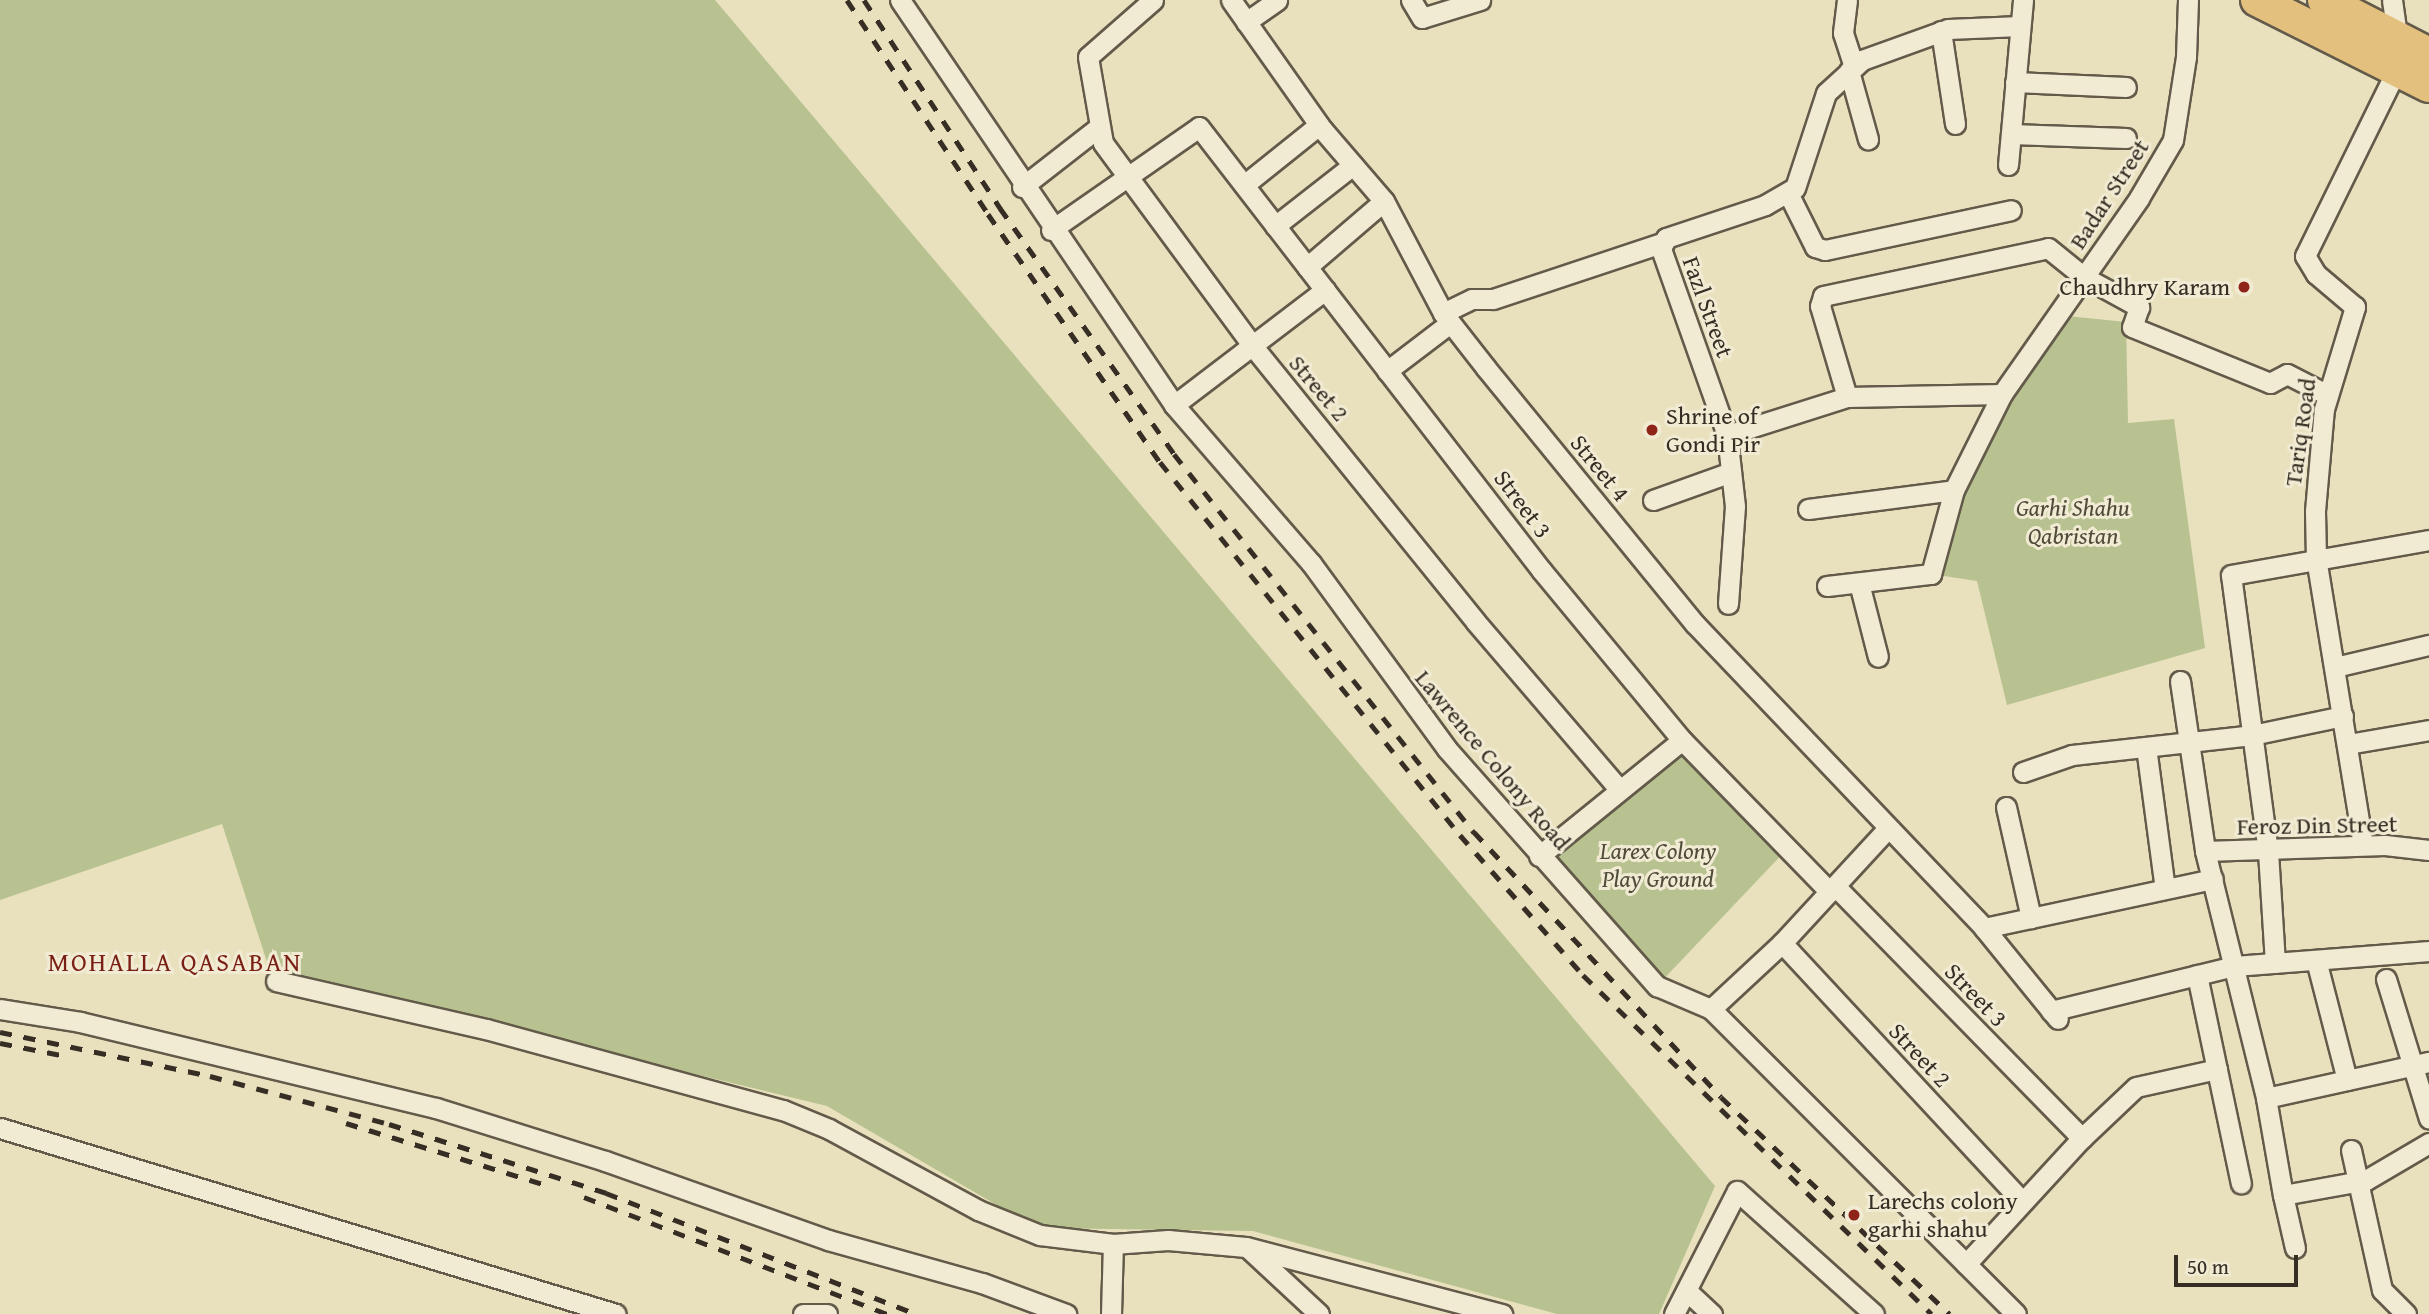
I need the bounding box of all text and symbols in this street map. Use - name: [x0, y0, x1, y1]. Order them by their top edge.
- street label: Badar Street: [2063, 134, 2155, 254]
- street label: Fazl Street: [1676, 253, 1740, 361]
- place label: Chaudhry Karam: [2060, 273, 2230, 301]
- marker: Chaudhry Karam: [2236, 279, 2252, 295]
- street label: Street 2: [1283, 349, 1355, 427]
- street label: Tariq Road: [2278, 376, 2322, 488]
- place label: Shrine of Gondi Pir: [1666, 402, 1760, 458]
- marker: Shrine of Gondi Pir: [1644, 422, 1660, 438]
- street label: Street 4: [1564, 429, 1636, 507]
- street label: Street 3: [1488, 464, 1558, 544]
- park label: Garhi Shahu Qabristan: [2016, 494, 2130, 550]
- street label: Lawrence Colony Road: [1409, 664, 1577, 856]
- street label: Feroz Din Street: [2237, 809, 2397, 841]
- park label: Larex Colony Play Ground: [1600, 837, 1716, 893]
- district label: MOHALLA QASABAN: [50, 946, 300, 978]
- street label: Street 3: [1939, 957, 2013, 1033]
- street label: Street 2: [1883, 1017, 1957, 1093]
- place label: Larechs colony garhi shahu: [1868, 1187, 2018, 1243]
- marker: Larechs colony garhi shahu: [1846, 1207, 1862, 1223]
- scale bar: [2177, 1240, 2301, 1284]
- text: 50 m: [2187, 1251, 2229, 1282]

